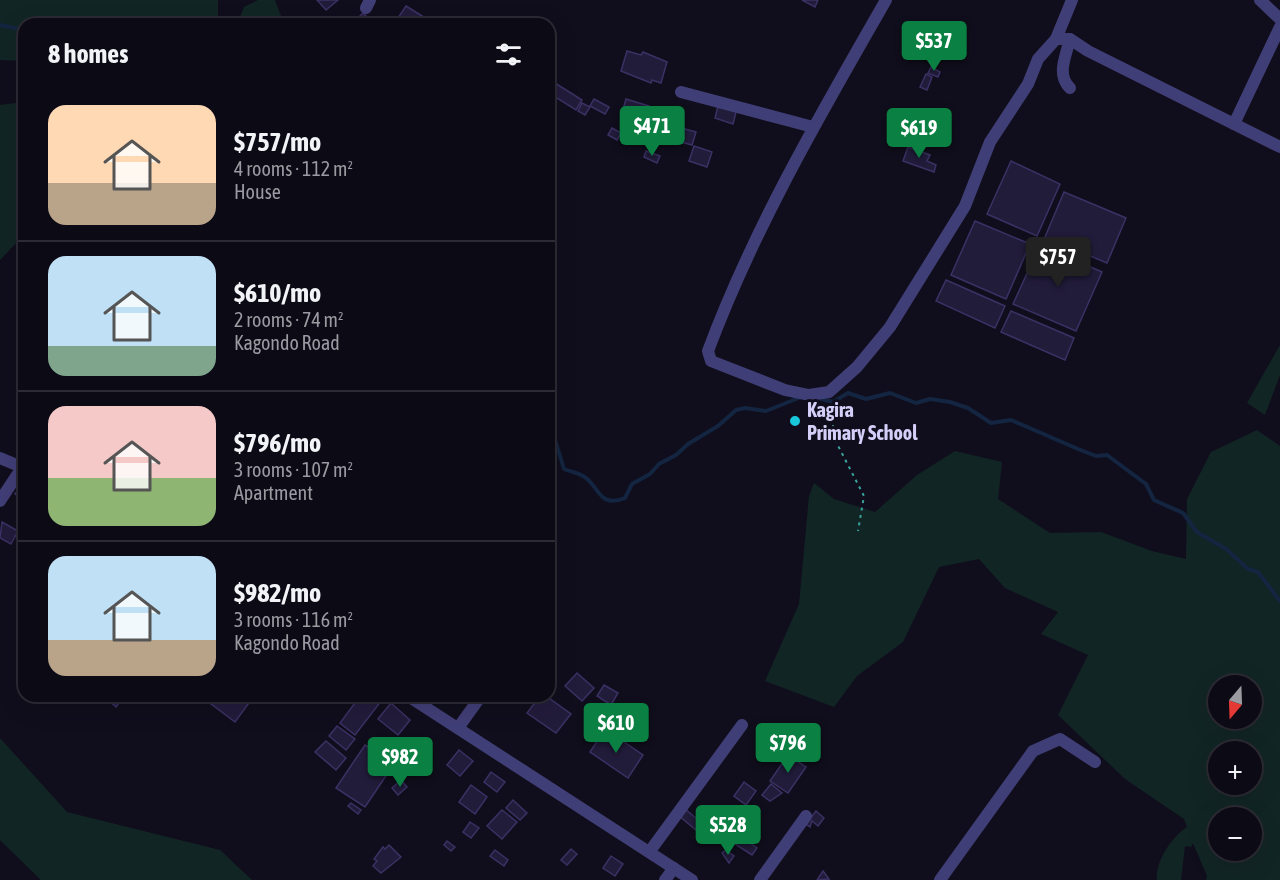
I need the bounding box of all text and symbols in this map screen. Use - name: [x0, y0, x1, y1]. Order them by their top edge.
- pin: $537: [898, 21, 970, 72]
- text: $537: [916, 29, 952, 52]
- icon: filters: [492, 38, 525, 71]
- text: 8 homes: [48, 39, 128, 69]
- pin: $471: [616, 106, 688, 157]
- pin: $619: [883, 108, 955, 159]
- text: $471: [634, 114, 670, 137]
- text: $619: [901, 116, 937, 139]
- text: $757/mo: [234, 127, 321, 157]
- icon: home: [96, 129, 168, 201]
- text: 4 rooms · 112 m²: [234, 157, 353, 180]
- text: House: [234, 180, 281, 203]
- pin: $757: [1022, 237, 1094, 288]
- text: $757: [1040, 245, 1076, 268]
- text: $610/mo: [234, 278, 321, 308]
- icon: home: [96, 280, 168, 352]
- text: 2 rooms · 74 m²: [234, 308, 344, 331]
- text: Kagondo Road: [234, 331, 340, 354]
- place label: Kagira Primary School: [807, 398, 918, 444]
- marker: Kagira Primary School: [788, 414, 802, 428]
- text: $796/mo: [234, 428, 321, 458]
- icon: home: [96, 430, 168, 502]
- text: 3 rooms · 107 m²: [234, 458, 353, 481]
- text: Apartment: [234, 481, 313, 504]
- text: $982/mo: [234, 578, 321, 608]
- icon: home: [96, 580, 168, 652]
- text: 3 rooms · 116 m²: [234, 608, 353, 631]
- text: Kagondo Road: [234, 631, 340, 654]
- north arrow: [1208, 675, 1262, 729]
- map controls: [1208, 675, 1262, 861]
- pin: $610: [580, 703, 652, 754]
- text: $610: [598, 711, 634, 734]
- pin: $796: [752, 723, 824, 774]
- text: $796: [770, 731, 806, 754]
- pin: $982: [364, 737, 436, 788]
- button: +: [1208, 741, 1262, 795]
- text: $982: [382, 745, 418, 768]
- pin: $528: [692, 805, 764, 856]
- button: −: [1208, 807, 1262, 861]
- text: $528: [710, 813, 746, 836]

